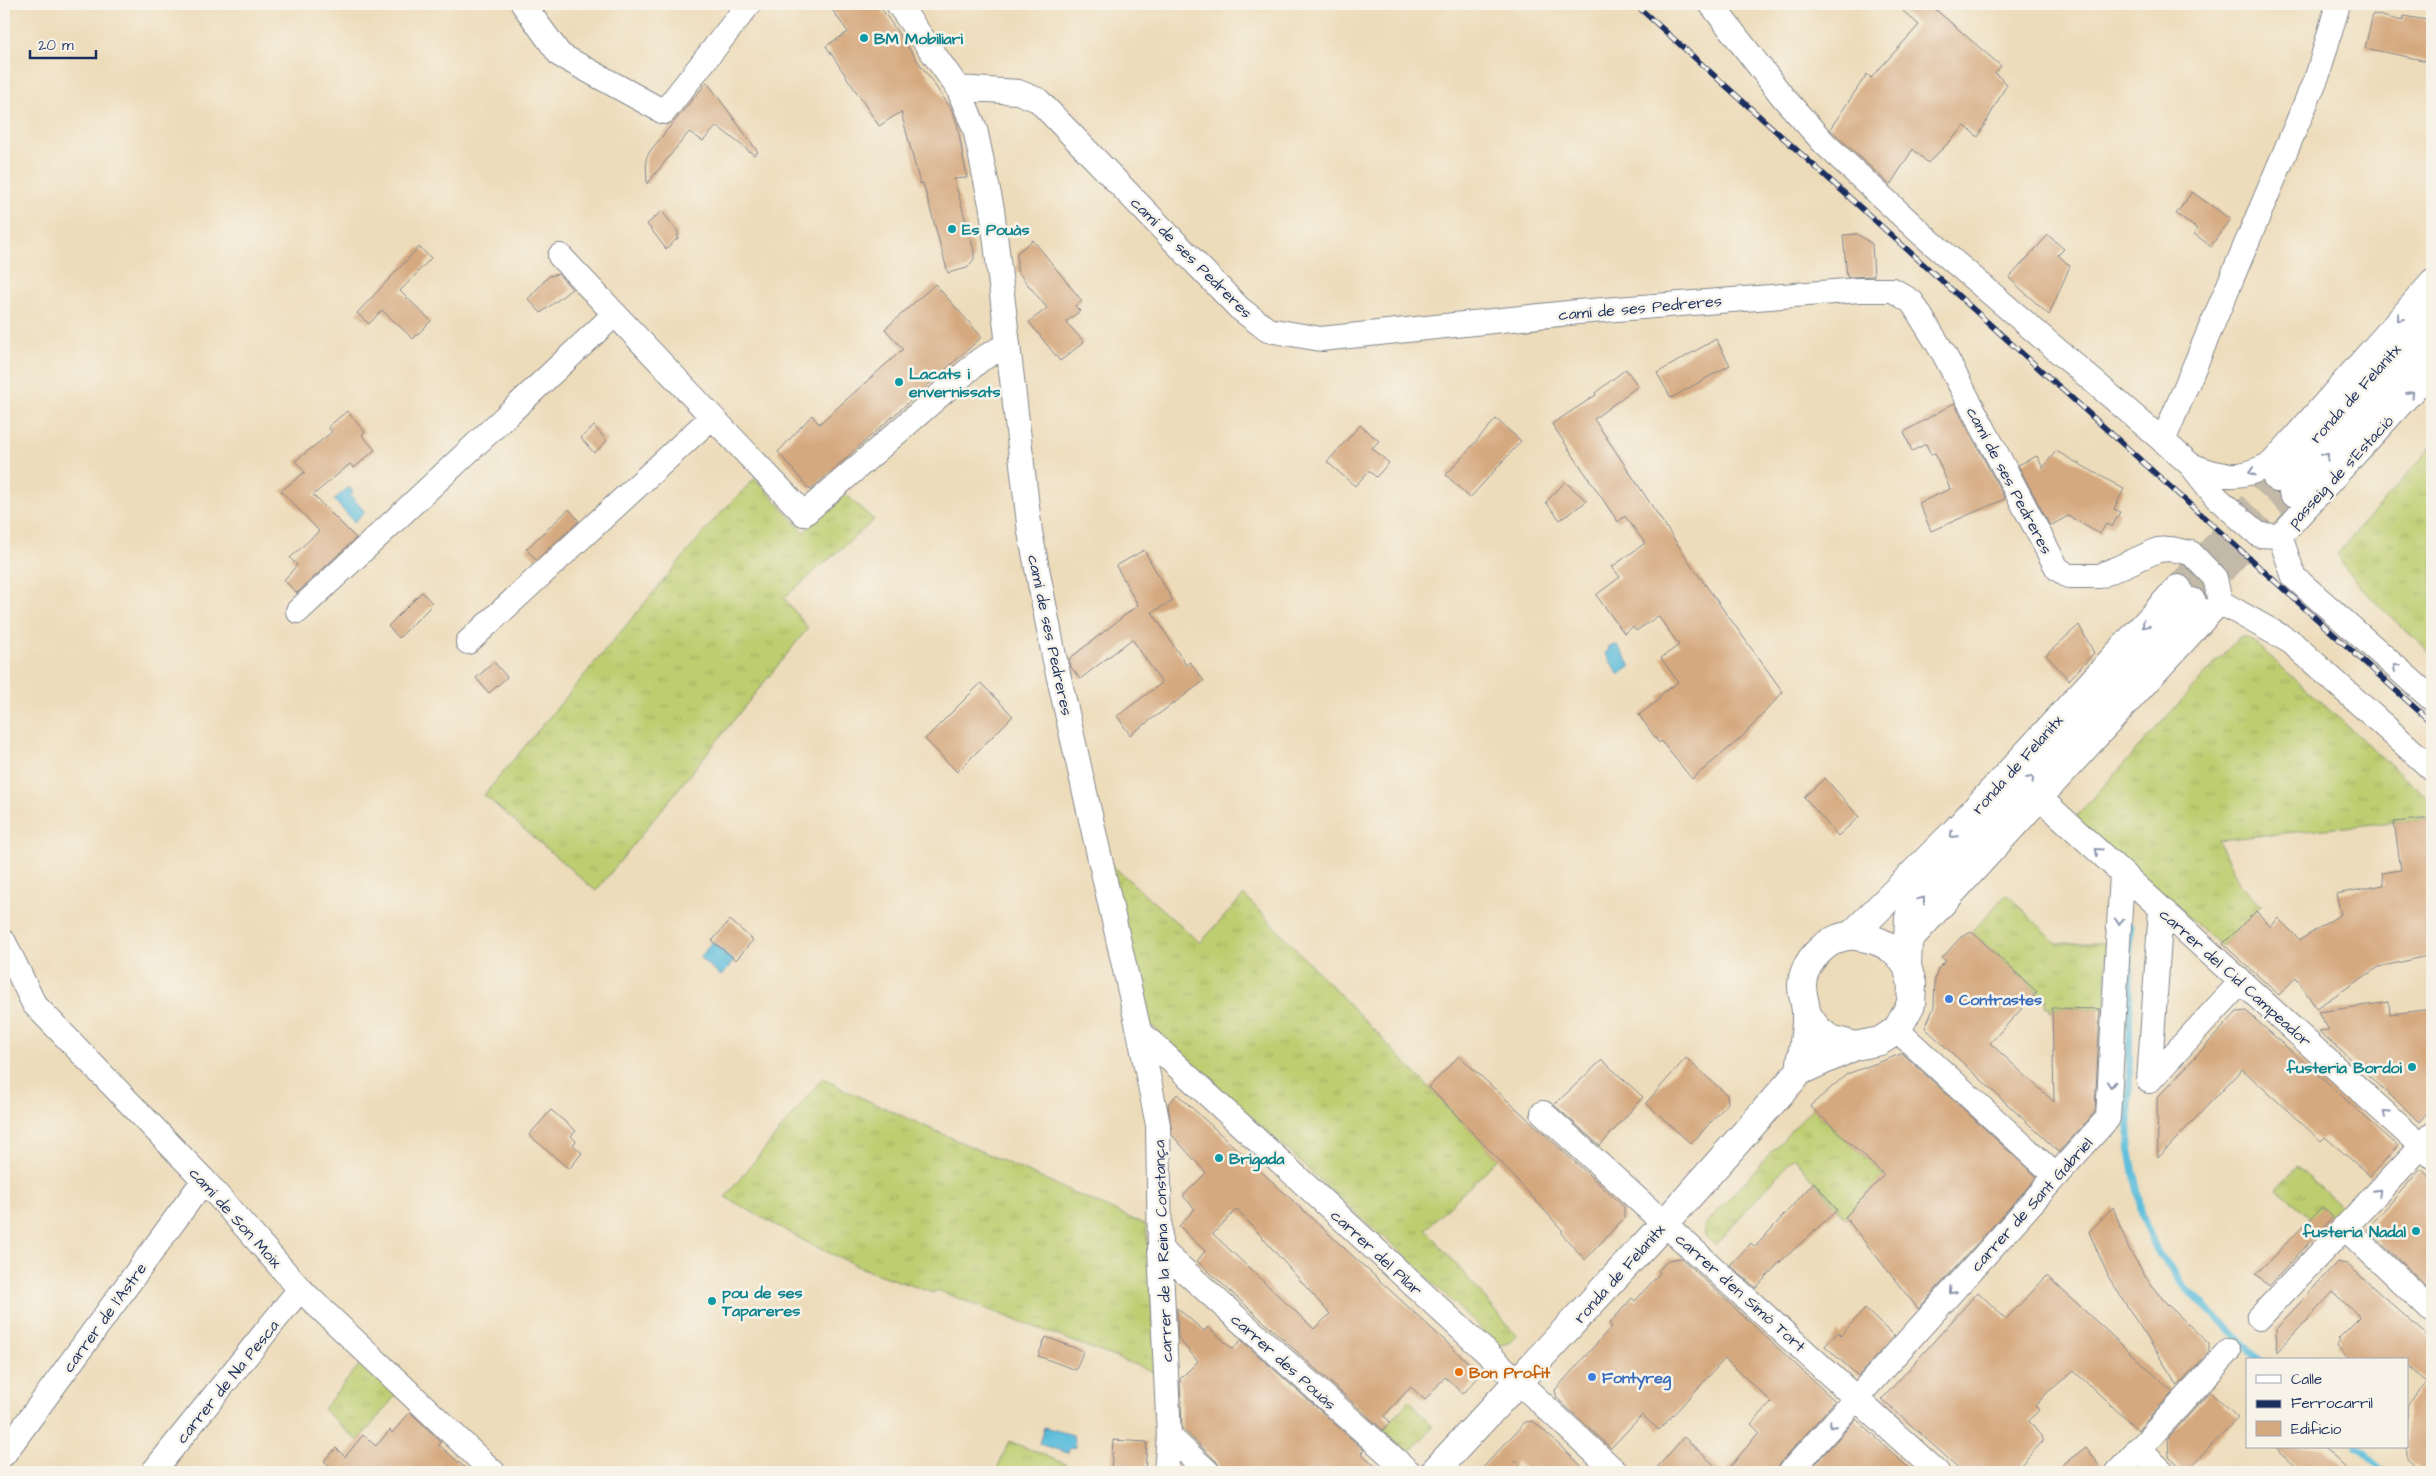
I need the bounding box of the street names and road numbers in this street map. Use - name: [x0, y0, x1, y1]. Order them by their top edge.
- street label: camí de ses Pedreres: [1126, 192, 1257, 323]
- street label: camí de ses Pedreres: [1557, 290, 1723, 326]
- street label: ronda de Felanitx: [2305, 339, 2407, 448]
- street label: camí de ses Pedreres: [1961, 403, 2057, 558]
- street label: passeig de s'Estació: [2283, 411, 2399, 533]
- street label: camí de ses Pedreres: [1022, 553, 1078, 718]
- street label: ronda de Felanitx: [1967, 710, 2069, 819]
- street label: carrer del Cid Campeador: [2155, 903, 2316, 1052]
- street label: carrer de Sant Gabriel: [1966, 1133, 2098, 1276]
- street label: carrer de la Reina Constança: [1148, 1139, 1178, 1362]
- street label: camí de Son Moix: [184, 1162, 287, 1273]
- street label: carrer del Pilar: [1326, 1205, 1427, 1301]
- street label: ronda de Felanitx: [1569, 1219, 1671, 1328]
- street label: carrer d'en Simó Tort: [1670, 1228, 1811, 1358]
- street label: carrer de l'Astre: [58, 1258, 152, 1377]
- street label: carrer des Pouàs: [1226, 1309, 1341, 1415]
- street label: carrer de Na Pesca: [171, 1315, 284, 1448]

